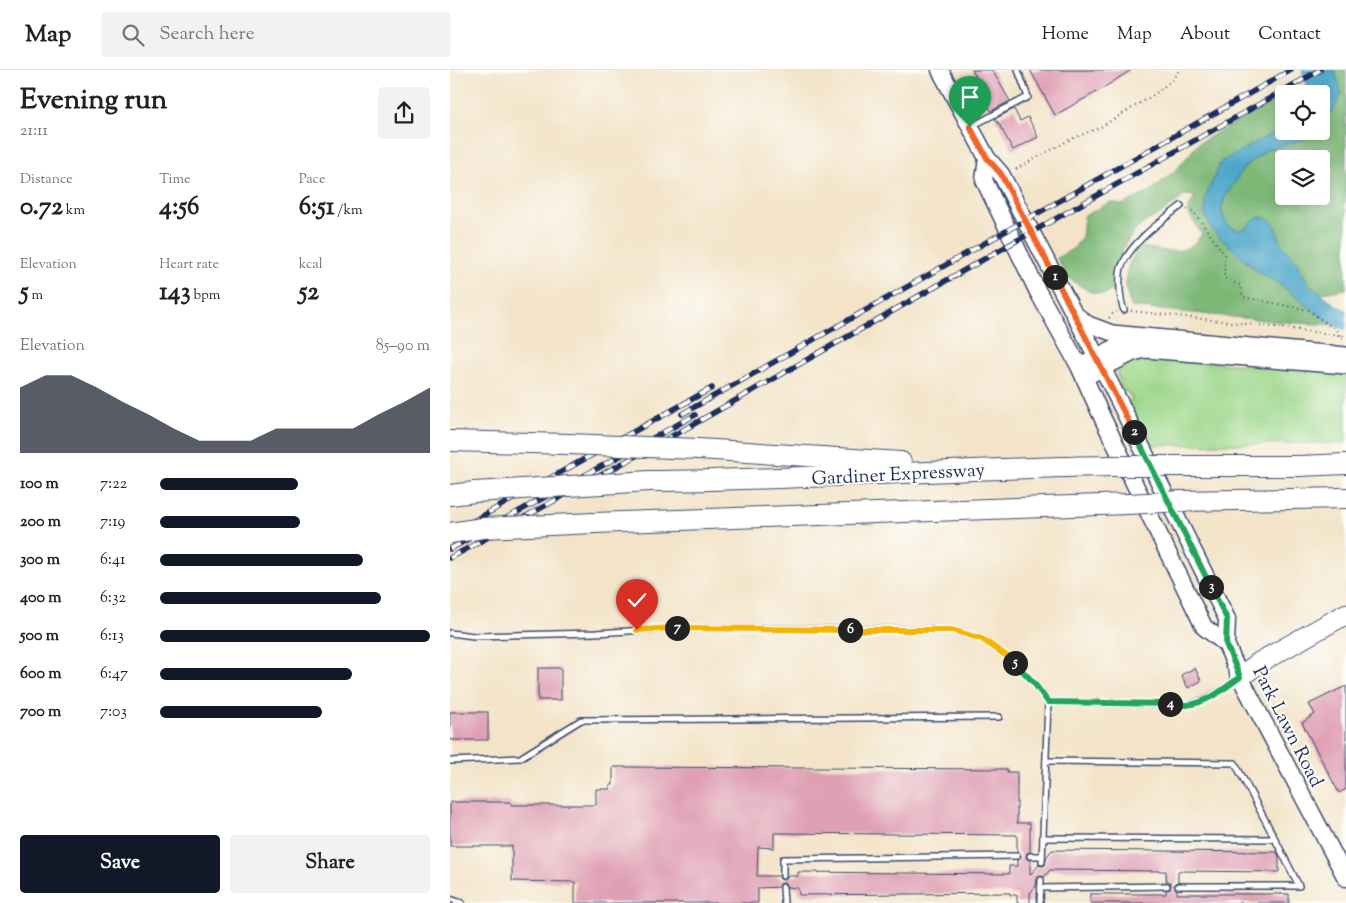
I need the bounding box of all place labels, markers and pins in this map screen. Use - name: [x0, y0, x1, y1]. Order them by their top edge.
- pin: [949, 76, 991, 127]
- pin: 1: [1042, 264, 1068, 290]
- pin: 2: [1122, 420, 1146, 444]
- pin: 3: [1198, 574, 1224, 600]
- pin: [616, 579, 658, 630]
- pin: 7: [664, 616, 690, 640]
- pin: 6: [838, 618, 862, 642]
- pin: 5: [1002, 650, 1028, 676]
- pin: 4: [1158, 692, 1182, 716]

